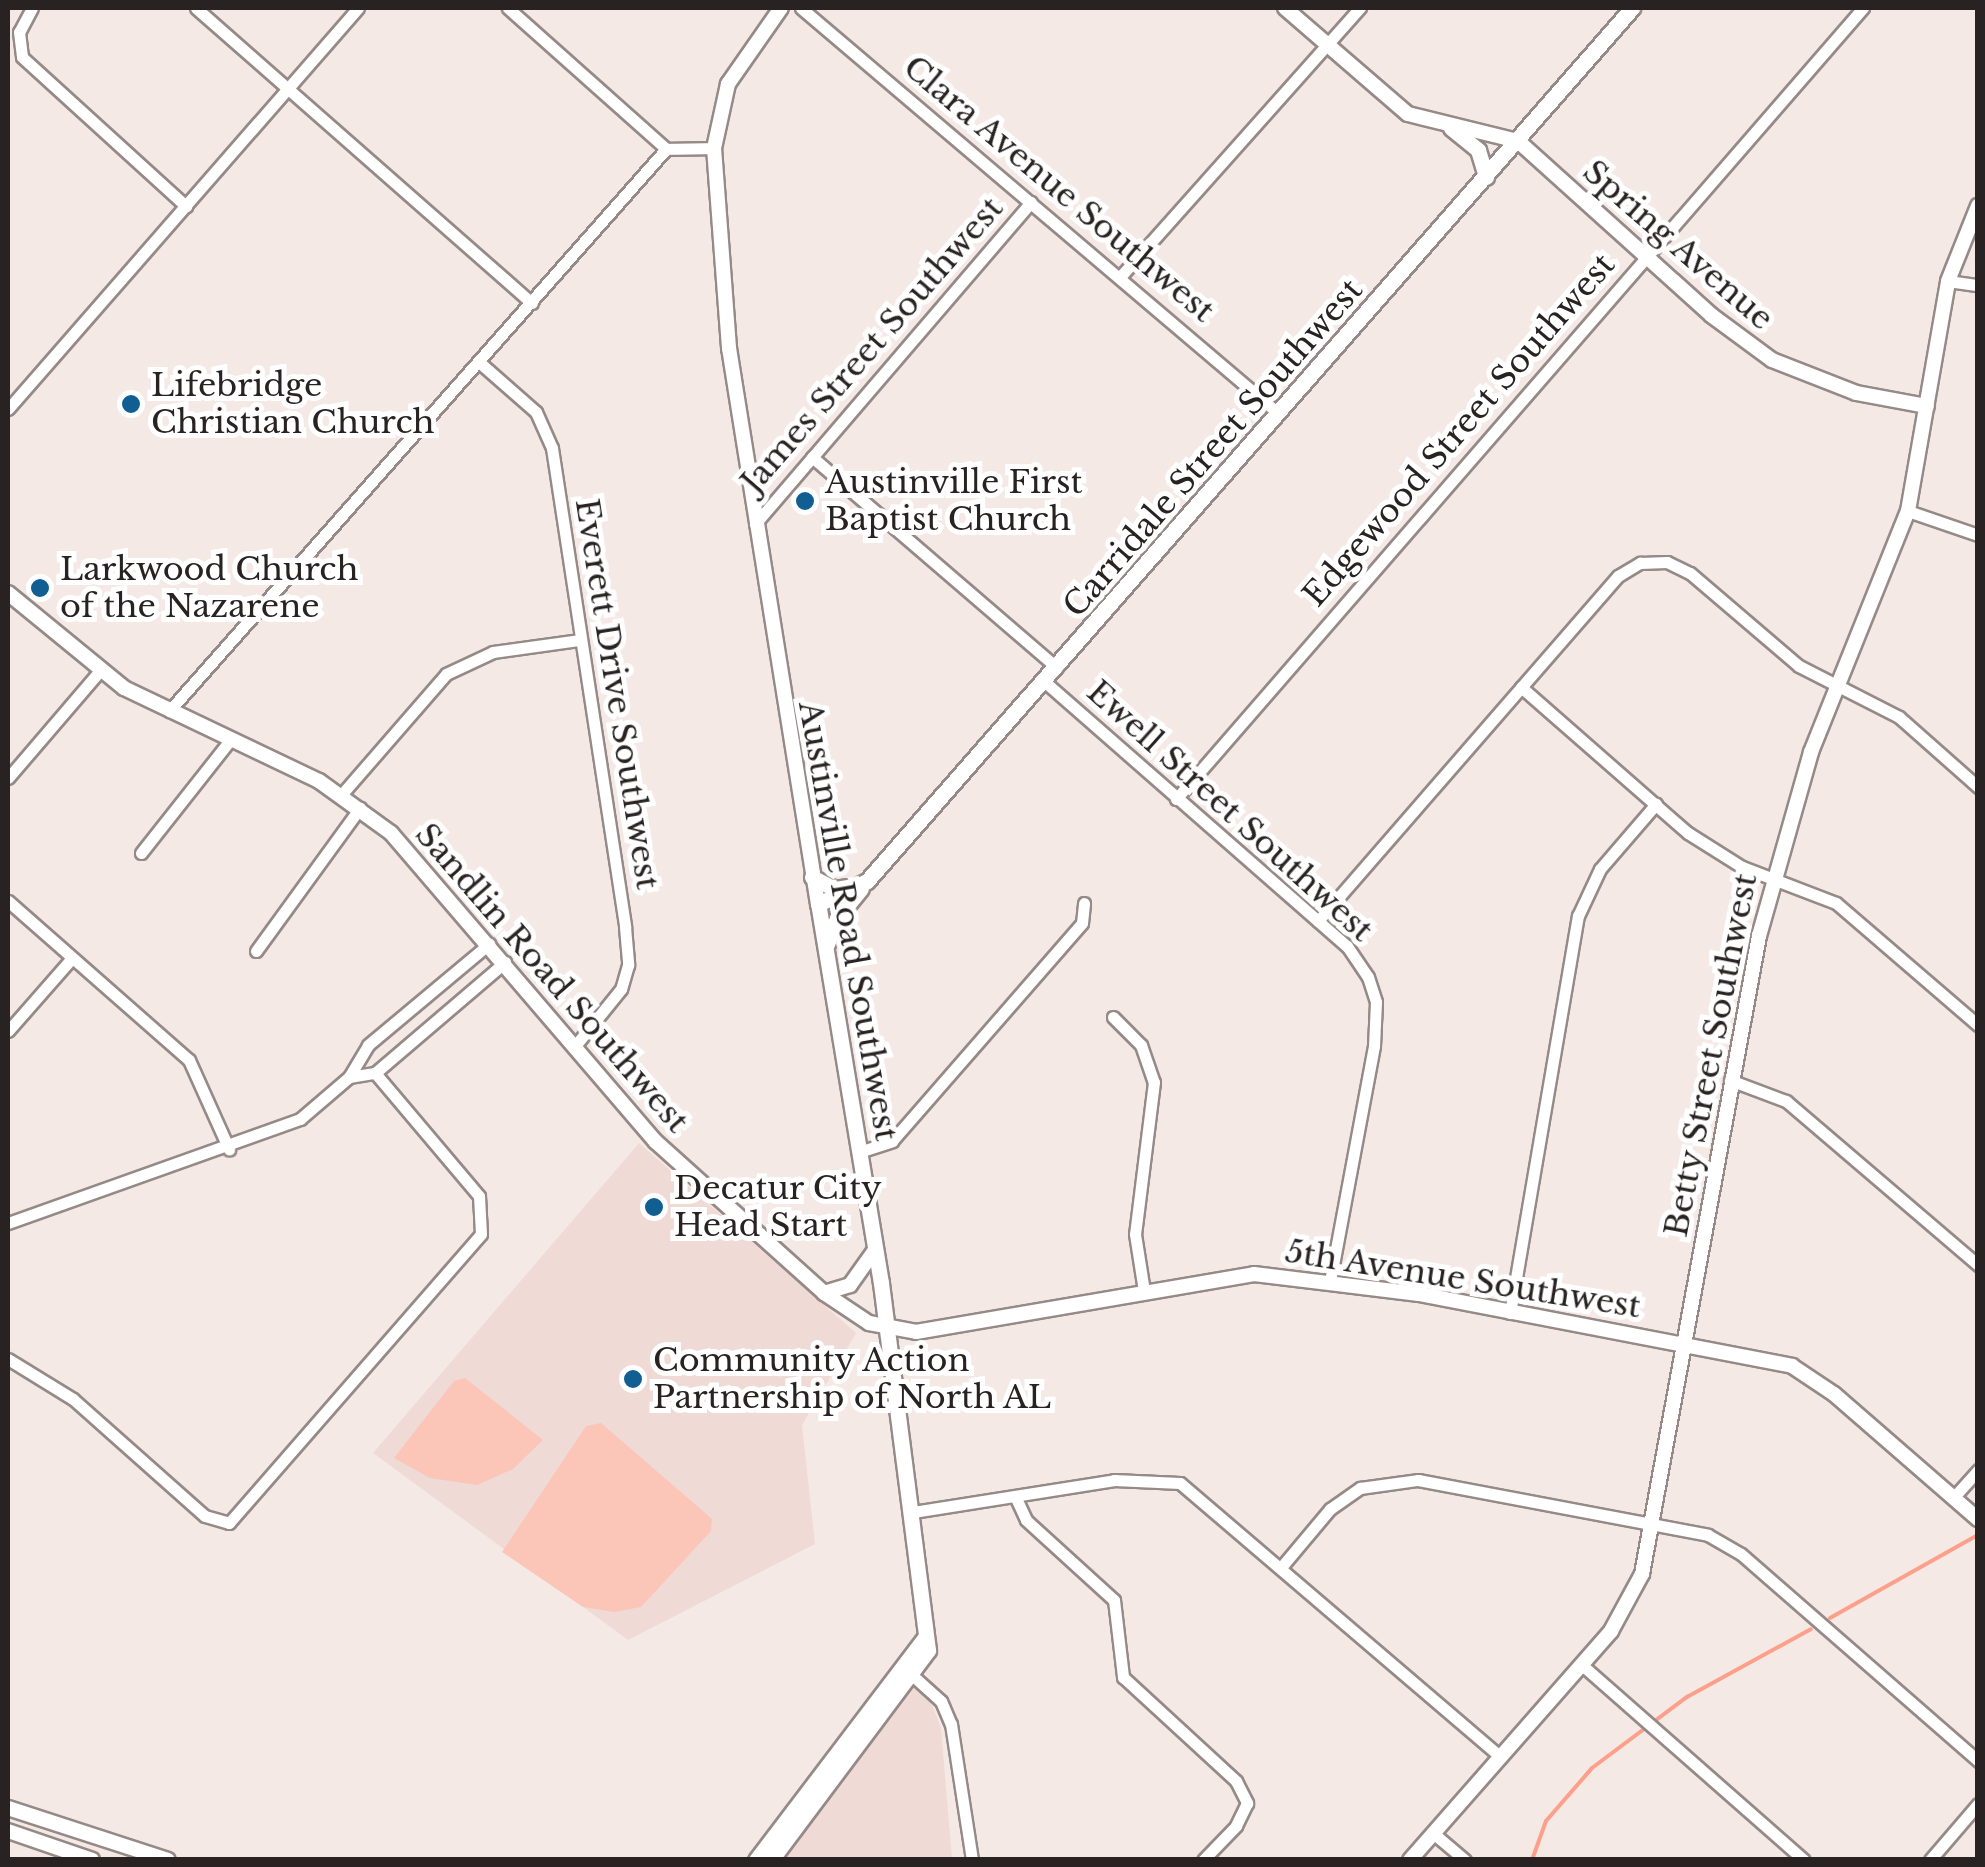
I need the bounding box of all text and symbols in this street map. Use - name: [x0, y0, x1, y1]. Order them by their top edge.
- street label: Clara Avenue Southwest: [895, 47, 1223, 331]
- street label: Spring Avenue: [1575, 152, 1781, 338]
- street label: James Street Southwest: [733, 189, 1011, 501]
- street label: Edgewood Street Southwest: [1295, 246, 1623, 614]
- street label: Carridale Street Southwest: [1056, 271, 1370, 625]
- place label: Lifebridge Christian Church: [151, 367, 435, 442]
- marker: Lifebridge Christian Church: [120, 393, 142, 415]
- place label: Austinville First Baptist Church: [825, 464, 1083, 539]
- marker: Austinville First Baptist Church: [794, 490, 816, 512]
- street label: Everett Drive Southwest: [567, 496, 667, 892]
- place label: Larkwood Church of the Nazarene: [60, 551, 359, 626]
- marker: Larkwood Church of the Nazarene: [29, 577, 51, 599]
- street label: Ewell Street Southwest: [1079, 672, 1381, 950]
- street label: Austinville Road Southwest: [790, 698, 906, 1144]
- street label: Sandlin Road Southwest: [407, 816, 697, 1140]
- street label: Betty Street Southwest: [1657, 870, 1765, 1240]
- place label: Decatur City Head Start: [674, 1170, 883, 1245]
- marker: Decatur City Head Start: [643, 1196, 665, 1218]
- street label: 5th Avenue Southwest: [1282, 1232, 1644, 1326]
- place label: Community Action Partnership of North AL: [653, 1342, 1052, 1417]
- marker: Community Action Partnership of North AL: [622, 1368, 644, 1390]

